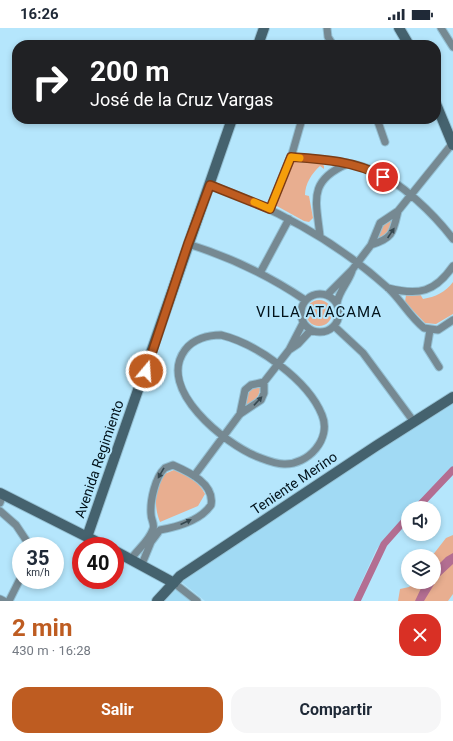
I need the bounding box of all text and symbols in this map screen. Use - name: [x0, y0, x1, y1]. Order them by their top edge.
- text: 16:26: [20, 5, 59, 23]
- text: 200 m: [90, 55, 169, 88]
- icon: right: [24, 56, 76, 108]
- text: José de la Cruz Vargas: [90, 89, 273, 110]
- pin: [366, 160, 400, 194]
- icon: arrive: [372, 166, 394, 188]
- one-way arrow: [387, 228, 394, 239]
- district label: VILLA ATACAMA: [256, 303, 382, 321]
- position arrow: [125, 350, 167, 392]
- one-way arrow: [253, 396, 263, 406]
- street label: Avenida Regimiento: [71, 398, 127, 520]
- street label: Teniente Merino: [248, 448, 340, 518]
- one-way arrow: [158, 467, 165, 479]
- map controls: [401, 501, 441, 589]
- button: sound: [401, 501, 441, 541]
- one-way arrow: [180, 519, 192, 525]
- speed limit sign: 40: [72, 537, 124, 589]
- text: 35: [27, 546, 49, 570]
- button: layers: [401, 549, 441, 589]
- text: km/h: [26, 567, 50, 578]
- text: 2 min: [12, 614, 72, 642]
- button: close: [399, 614, 441, 656]
- text: 430 m · 16:28: [12, 643, 91, 658]
- button: Salir: [12, 687, 223, 733]
- button: Compartir: [231, 687, 441, 733]

